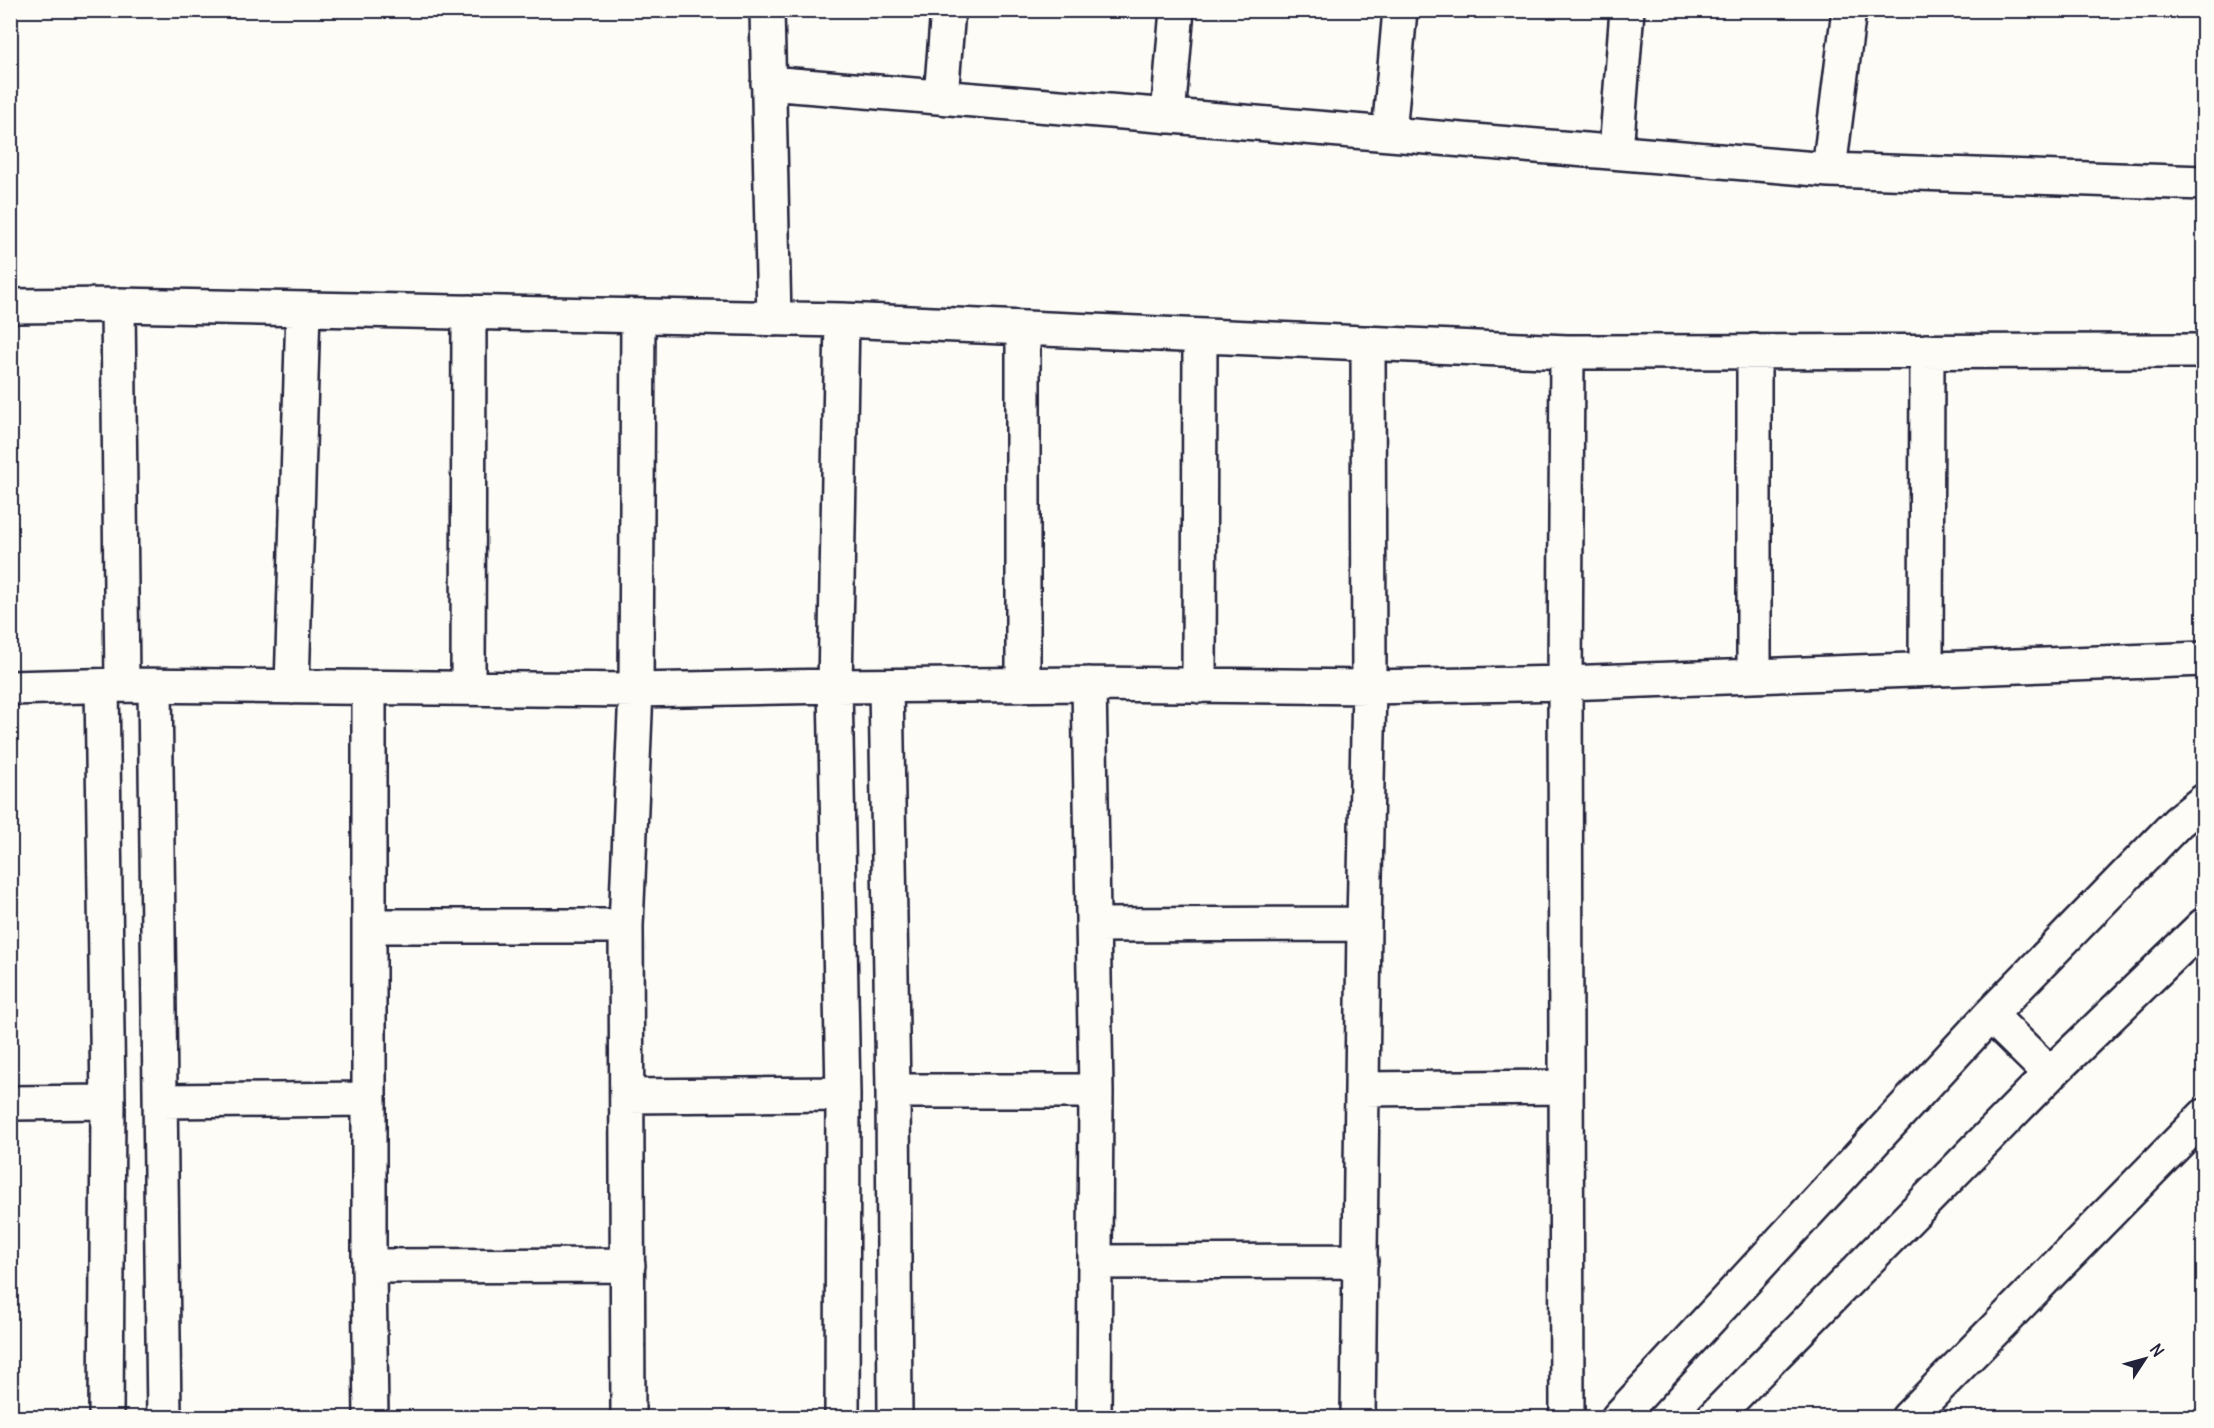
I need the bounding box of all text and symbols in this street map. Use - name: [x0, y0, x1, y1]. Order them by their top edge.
- north arrow: [2115, 1329, 2175, 1389]
- text: N: [2146, 1340, 2168, 1361]

